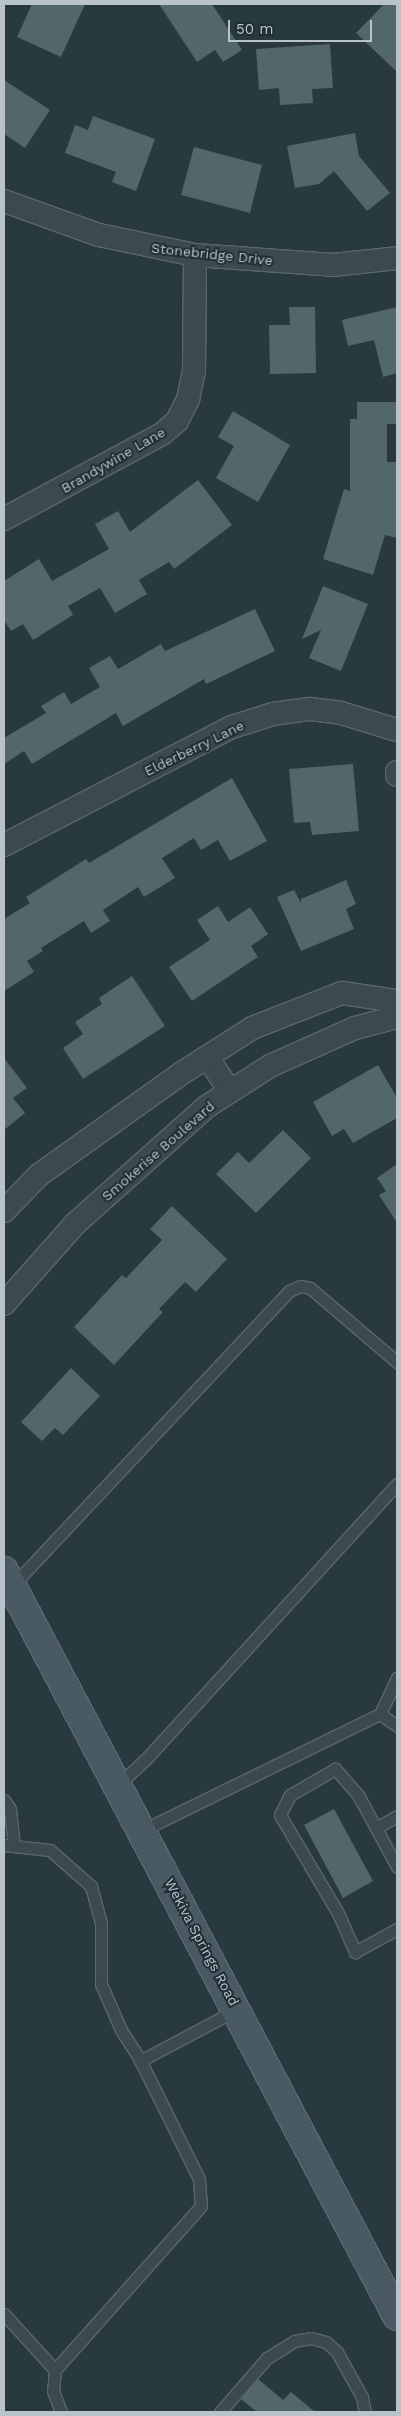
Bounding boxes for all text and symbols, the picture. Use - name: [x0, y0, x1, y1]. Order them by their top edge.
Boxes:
- scale bar: [231, 10, 375, 42]
- text: 50 m: [236, 20, 273, 38]
- street label: Stonebridge Drive: [150, 239, 274, 269]
- street label: Brandywine Lane: [58, 423, 168, 497]
- street label: Elderberry Lane: [141, 717, 247, 779]
- street label: Smokerise Boulevard: [98, 1098, 218, 1204]
- street label: Wekiva Springs Road: [161, 1875, 243, 2009]

